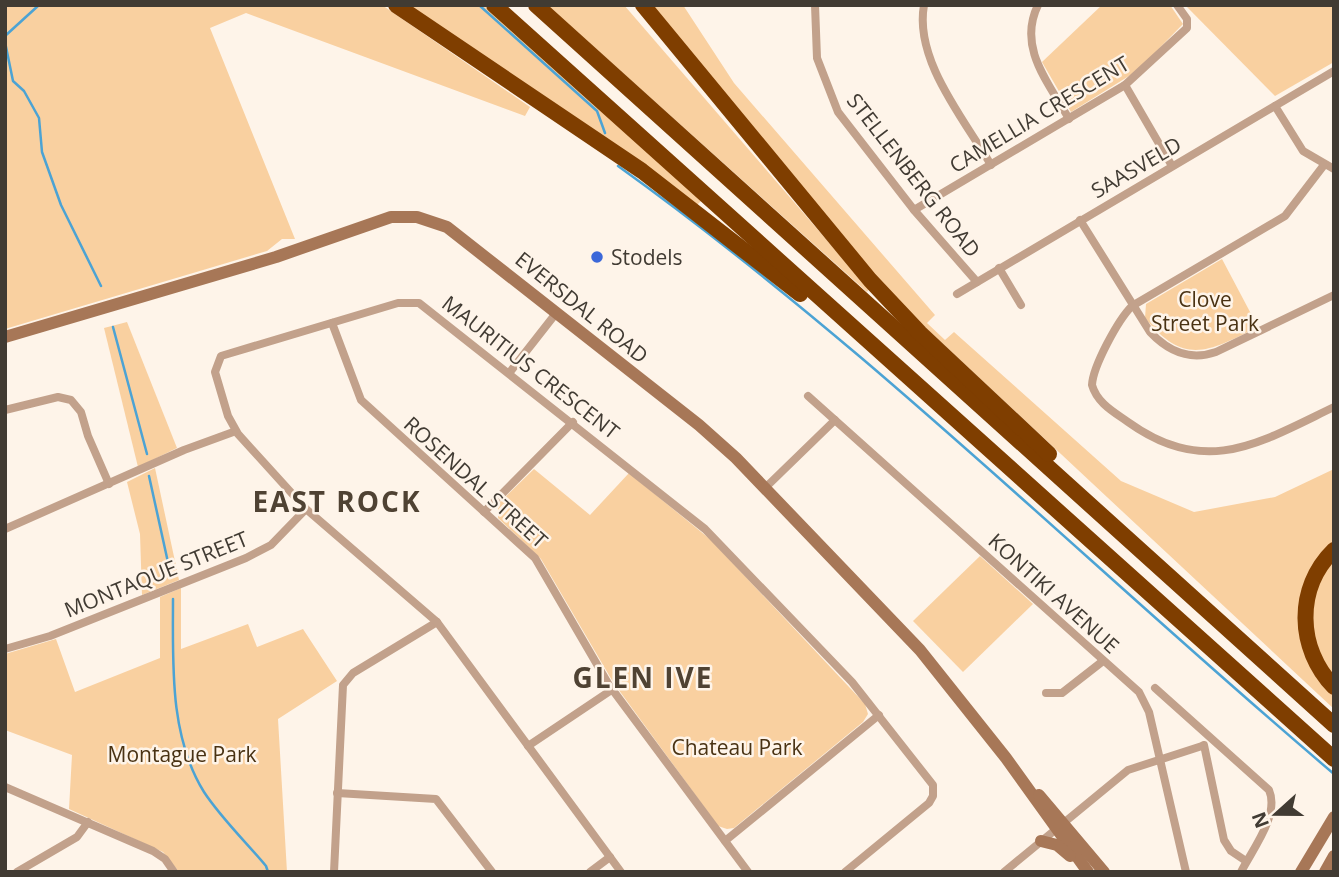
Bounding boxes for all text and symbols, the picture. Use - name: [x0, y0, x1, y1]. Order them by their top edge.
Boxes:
- street label: CAMELLIA CRESCENT: [944, 49, 1135, 179]
- street label: STELLENBERG ROAD: [841, 87, 987, 263]
- street label: SAASVELD: [1086, 130, 1186, 204]
- place label: Stodels: [611, 243, 683, 271]
- street label: EVERSDAL ROAD: [510, 245, 654, 369]
- marker: Stodels: [589, 249, 605, 265]
- park label: Clove Street Park: [1151, 285, 1259, 337]
- street label: MAURITIUS CRESCENT: [437, 289, 626, 445]
- street label: ROSENDAL STREET: [398, 410, 554, 554]
- district label: EAST ROCK: [252, 482, 422, 520]
- street label: MONTAQUE STREET: [60, 524, 252, 624]
- street label: KONTIKI AVENUE: [983, 527, 1125, 659]
- district label: GLEN IVE: [573, 658, 713, 696]
- park label: Chateau Park: [672, 733, 802, 761]
- park label: Montague Park: [108, 740, 257, 768]
- north arrow: [1241, 779, 1311, 849]
- text: N: [1245, 808, 1275, 832]

